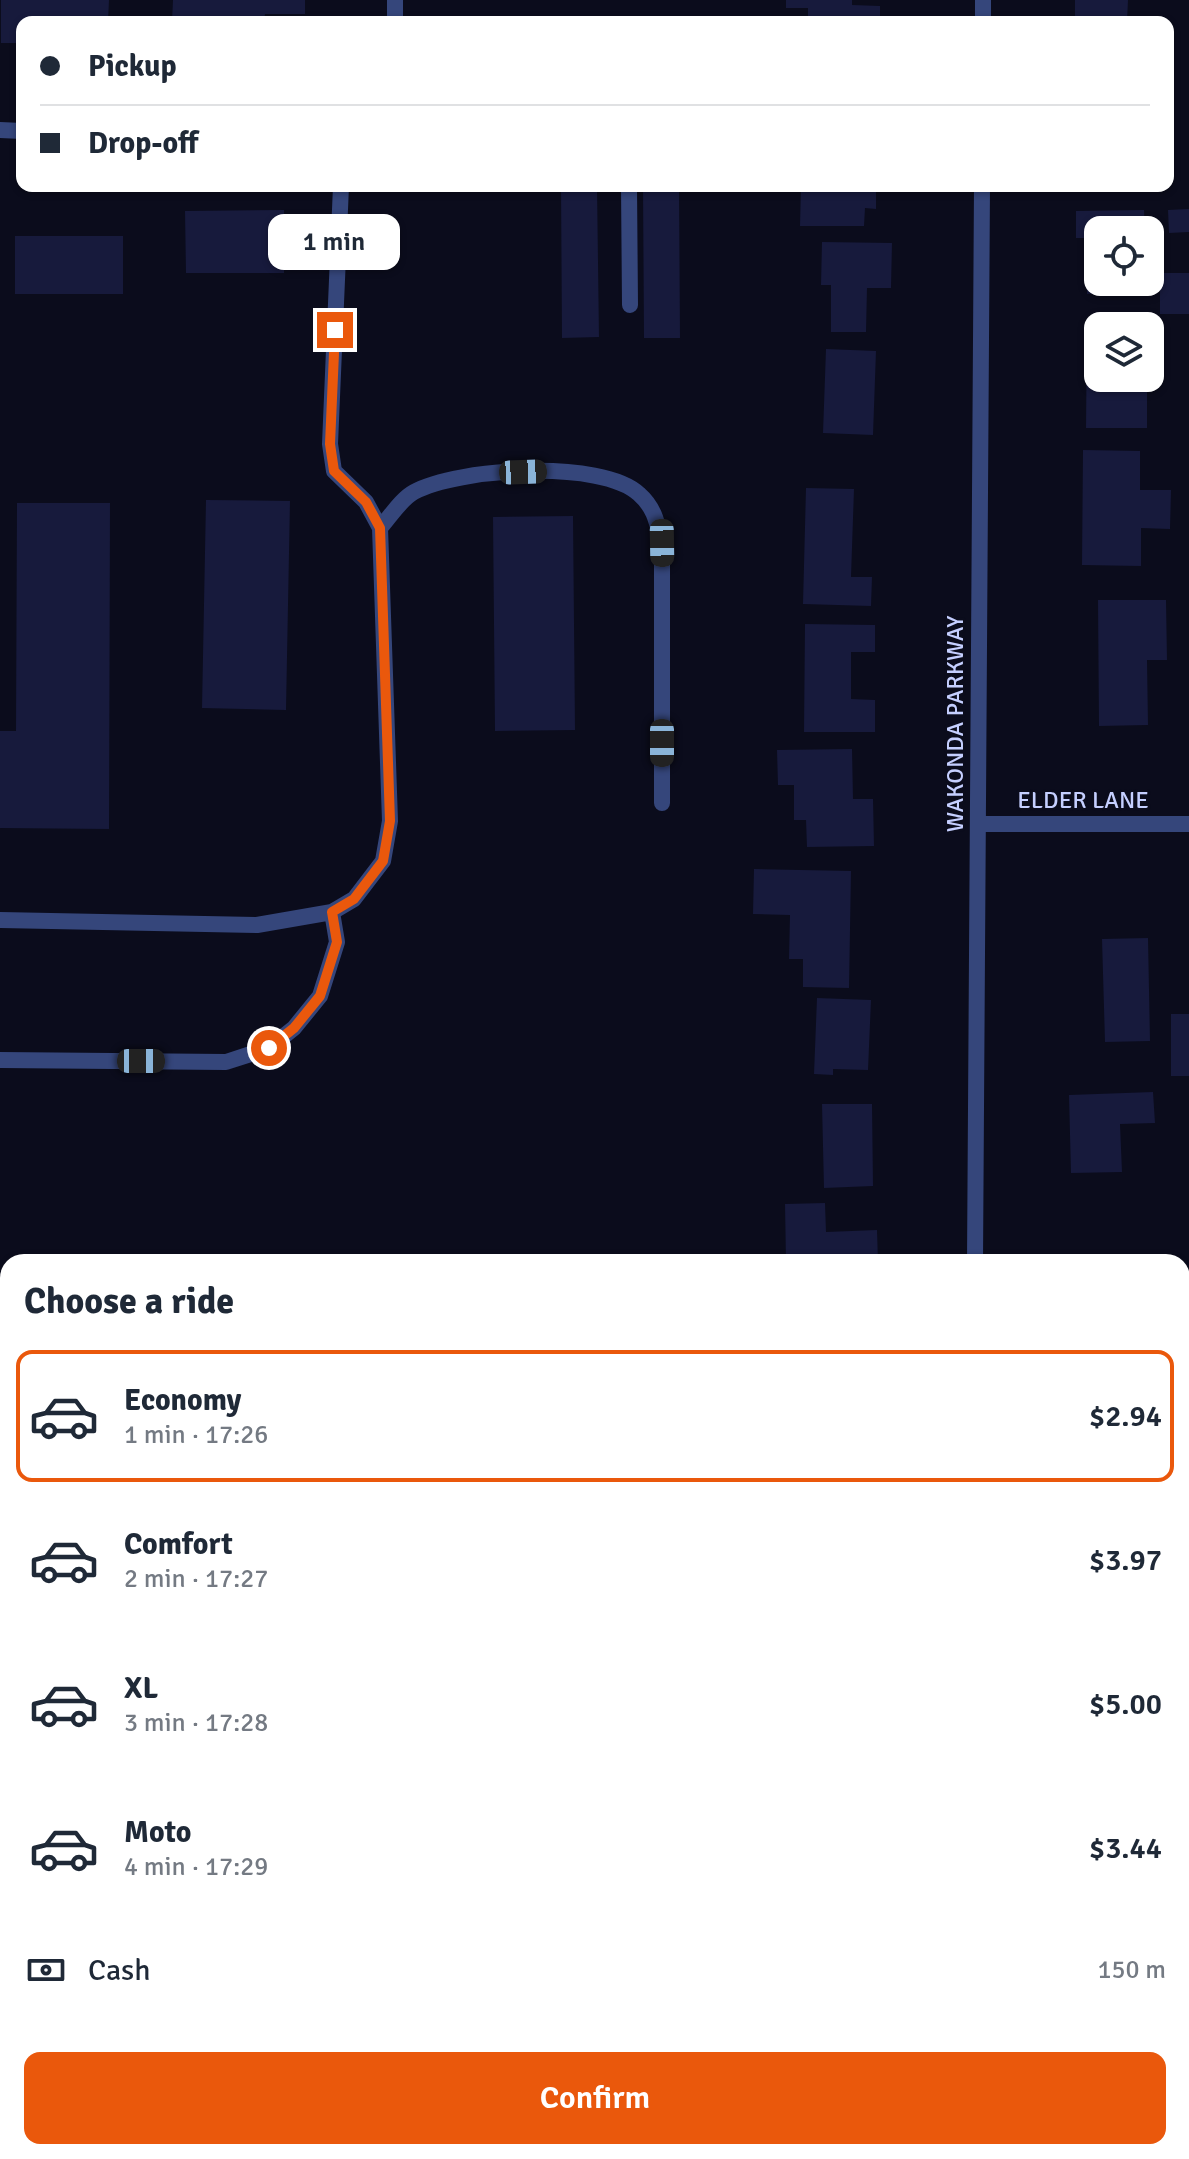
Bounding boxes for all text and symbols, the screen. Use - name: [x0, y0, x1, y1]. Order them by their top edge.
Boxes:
- text: Pickup: [88, 48, 177, 85]
- text: Drop-off: [88, 125, 198, 162]
- callout: 1 min: [269, 214, 401, 270]
- map controls: [1084, 216, 1164, 392]
- button: locate: [1084, 216, 1164, 296]
- text: 1 min: [303, 226, 365, 258]
- route end: [317, 312, 353, 348]
- button: layers: [1084, 312, 1164, 392]
- car: [499, 459, 547, 485]
- car: [650, 519, 674, 567]
- street label: WAKONDA PARKWAY: [940, 616, 970, 832]
- car: [650, 719, 674, 767]
- street label: ELDER LANE: [1017, 785, 1149, 815]
- route start: [251, 1030, 287, 1066]
- car: [117, 1049, 165, 1073]
- text: Choose a ride: [24, 1279, 234, 1324]
- icon: car: [28, 1380, 100, 1452]
- text: Economy: [124, 1382, 241, 1419]
- text: $2.94: [1089, 1398, 1162, 1435]
- text: 1 min · 17:26: [124, 1419, 268, 1451]
- icon: car: [28, 1524, 100, 1596]
- text: Comfort: [124, 1526, 233, 1563]
- text: $3.97: [1089, 1542, 1162, 1579]
- text: 2 min · 17:27: [124, 1563, 268, 1595]
- icon: car: [28, 1668, 100, 1740]
- text: XL: [124, 1670, 158, 1707]
- text: $5.00: [1089, 1686, 1162, 1723]
- text: 3 min · 17:28: [124, 1707, 268, 1739]
- icon: car: [28, 1812, 100, 1884]
- text: Moto: [124, 1814, 191, 1851]
- text: $3.44: [1089, 1830, 1162, 1867]
- text: 4 min · 17:29: [124, 1851, 268, 1883]
- icon: cash: [24, 1948, 68, 1992]
- text: Cash: [88, 1952, 151, 1989]
- text: 150 m: [1097, 1954, 1166, 1986]
- button: Confirm: [24, 2052, 1166, 2144]

